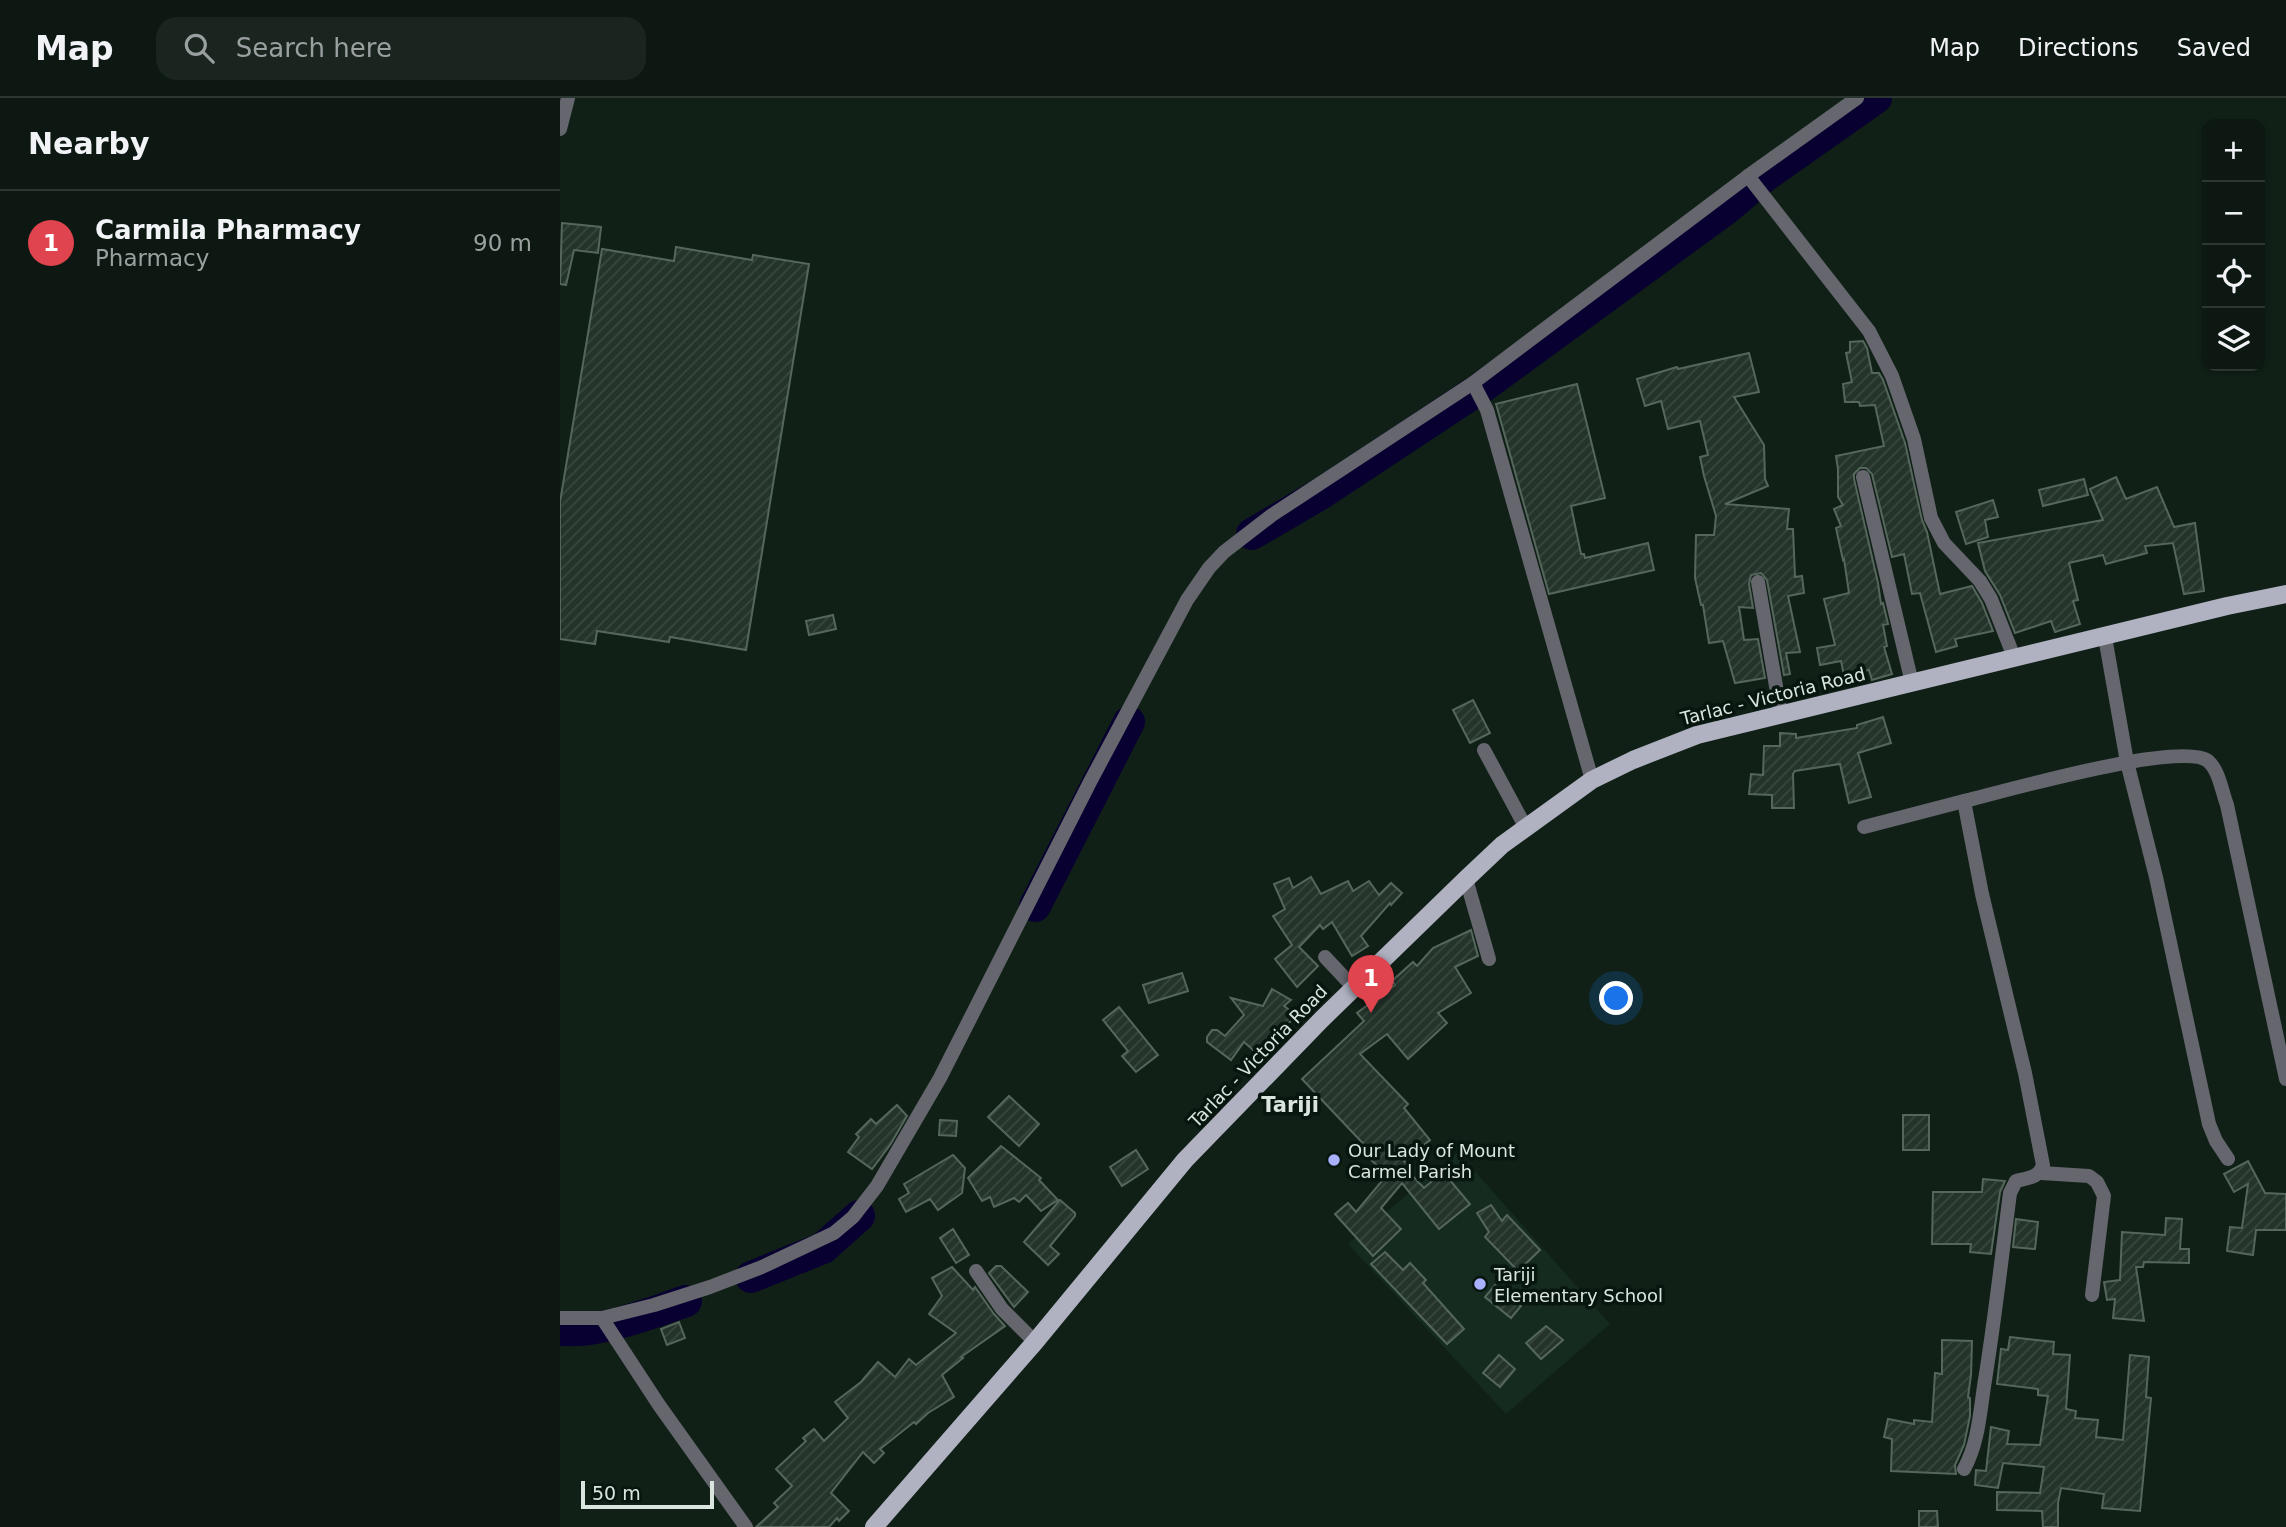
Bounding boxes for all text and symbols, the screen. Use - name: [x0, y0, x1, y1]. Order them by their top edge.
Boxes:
- search box: [156, 17, 646, 80]
- text: Map: [35, 29, 114, 68]
- icon: search: [180, 29, 218, 67]
- text: Search here: [236, 33, 392, 63]
- text: Map: [1929, 34, 1980, 62]
- text: Directions: [2018, 34, 2139, 62]
- text: Saved: [2177, 34, 2251, 62]
- map controls: [2202, 119, 2265, 371]
- button: +: [2202, 119, 2265, 182]
- text: Nearby: [28, 126, 150, 161]
- button: −: [2202, 182, 2265, 245]
- text: Carmila Pharmacy: [95, 215, 361, 245]
- text: 1: [43, 230, 59, 256]
- text: 90 m: [473, 230, 532, 256]
- text: Pharmacy: [95, 245, 209, 271]
- button: locate: [2202, 245, 2265, 308]
- button: layers: [2202, 308, 2265, 371]
- street label: Tarlac - Victoria Road: [1678, 663, 1867, 729]
- pin: 1: [1348, 955, 1394, 1013]
- street label: Tarlac - Victoria Road: [1184, 981, 1331, 1132]
- your location: [1599, 981, 1633, 1015]
- district label: Tariji: [1261, 1093, 1319, 1117]
- place label: Our Lady of Mount Carmel Parish: [1348, 1140, 1515, 1182]
- marker: Our Lady of Mount Carmel Parish: [1326, 1152, 1342, 1168]
- place label: Tariji Elementary School: [1493, 1264, 1663, 1306]
- marker: Tariji Elementary School: [1472, 1276, 1488, 1292]
- scale bar: [581, 1478, 714, 1510]
- text: 50 m: [592, 1482, 641, 1504]

